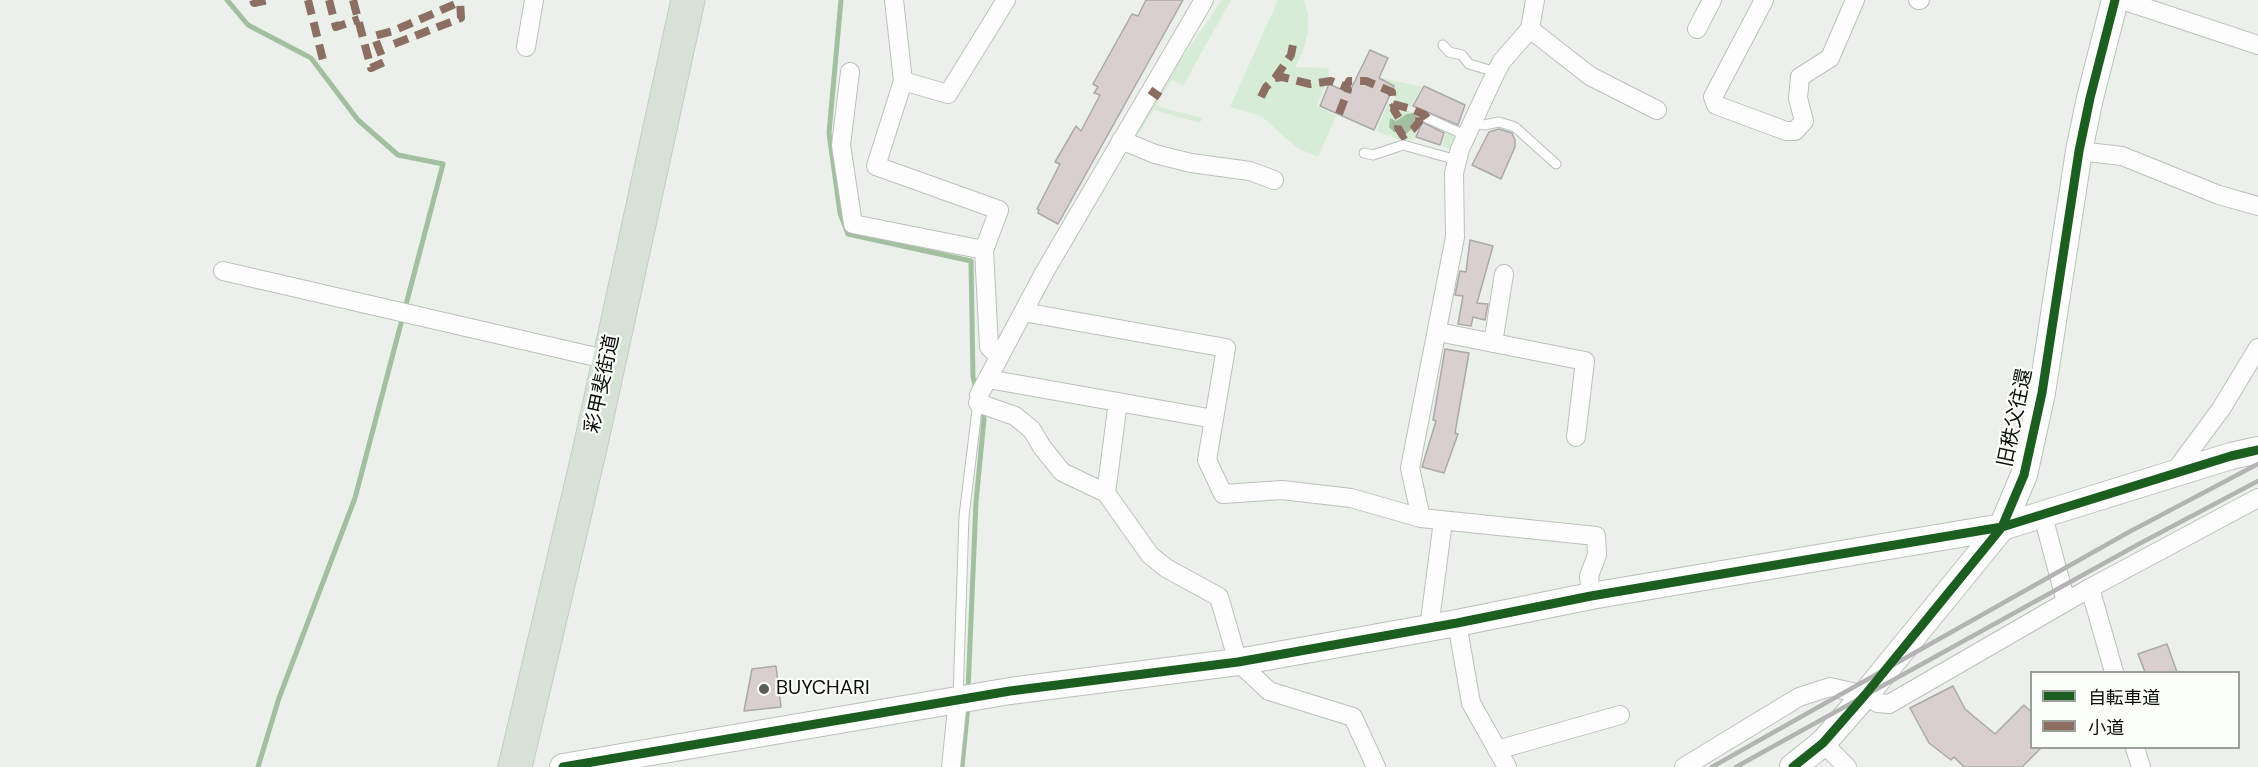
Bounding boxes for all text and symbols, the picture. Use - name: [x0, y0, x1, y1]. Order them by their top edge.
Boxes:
- street label: 彩甲斐街道: [581, 333, 625, 435]
- street label: 旧秩父往還: [1994, 367, 2038, 469]
- legend: [2030, 671, 2240, 749]
- place label: BUYCHARI: [776, 677, 870, 701]
- marker: BUYCHARI: [757, 682, 771, 696]
- text: 自転車道: [2088, 686, 2160, 710]
- text: 小道: [2088, 716, 2124, 740]

